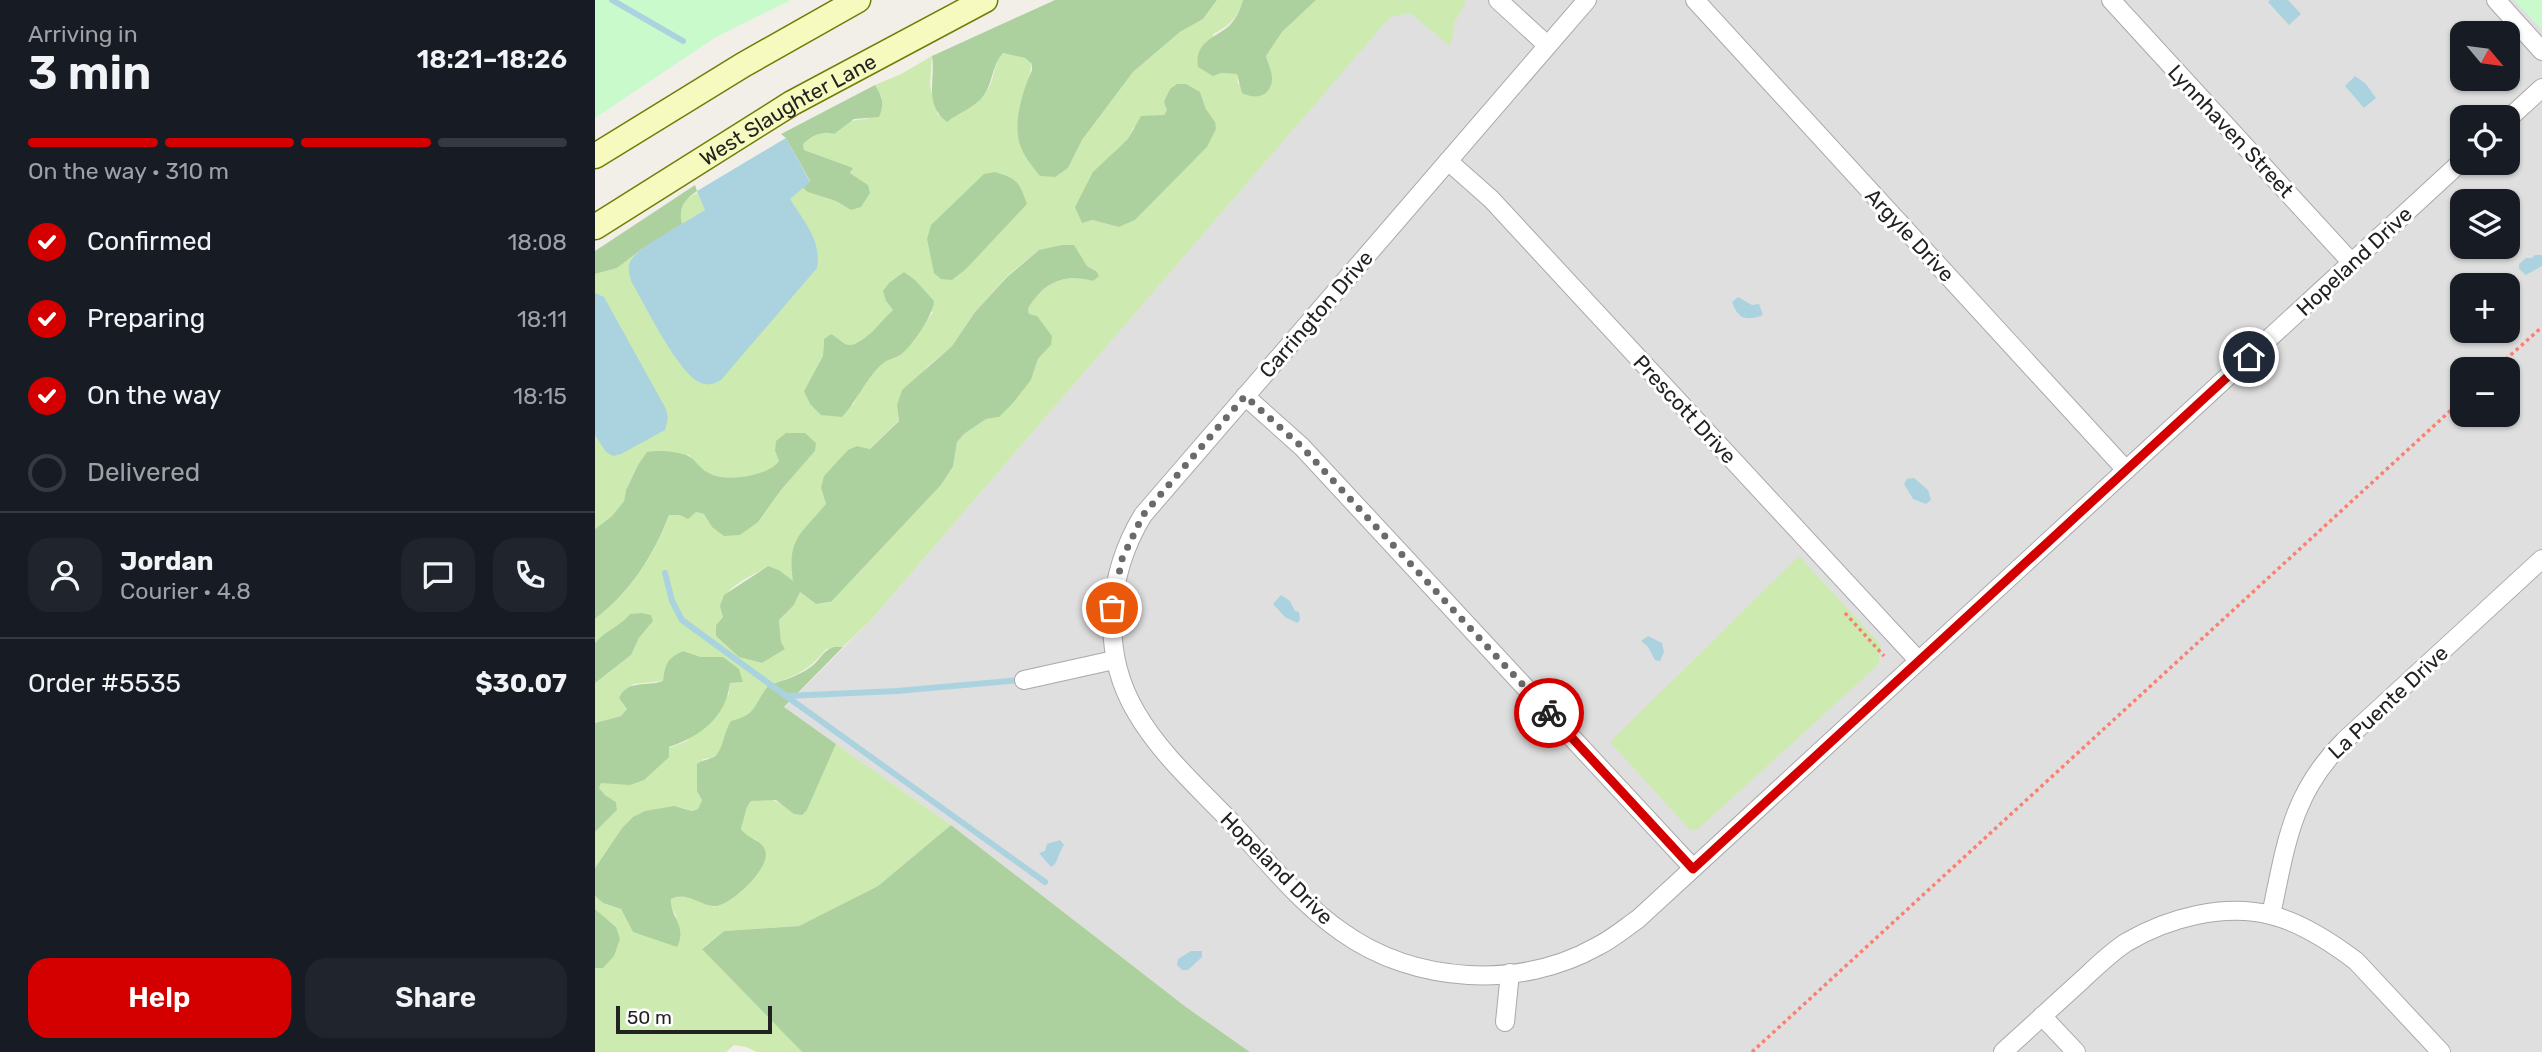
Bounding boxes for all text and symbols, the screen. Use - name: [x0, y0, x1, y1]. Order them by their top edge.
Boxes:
- text: Arriving in: [28, 20, 138, 48]
- north arrow: [2450, 21, 2520, 91]
- map controls: [2450, 21, 2520, 427]
- text: 18:21–18:26: [417, 44, 567, 75]
- text: 3 min: [28, 46, 151, 101]
- street label: West Slaughter Lane: [695, 48, 880, 171]
- street label: Lynnhaven Street: [2163, 59, 2299, 203]
- button: locate: [2450, 105, 2520, 175]
- text: On the way · 310 m: [28, 157, 229, 185]
- street label: Argyle Drive: [1860, 183, 1960, 287]
- button: layers: [2450, 189, 2520, 259]
- street label: Hopeland Drive: [2291, 201, 2417, 321]
- icon: check: [28, 223, 66, 261]
- text: Confirmed: [87, 226, 212, 257]
- text: 18:08: [507, 228, 567, 256]
- street label: Carrington Drive: [1254, 245, 1378, 383]
- button: +: [2450, 273, 2520, 343]
- icon: check: [28, 300, 66, 338]
- text: Preparing: [87, 303, 205, 334]
- text: 18:11: [517, 305, 567, 333]
- pin: [2219, 327, 2279, 387]
- icon: home: [2230, 338, 2268, 376]
- street label: Prescott Drive: [1628, 350, 1742, 468]
- button: −: [2450, 357, 2520, 427]
- icon: check: [28, 377, 66, 415]
- text: On the way: [87, 380, 221, 411]
- text: 18:15: [513, 382, 567, 410]
- text: Delivered: [87, 457, 200, 488]
- button: person: [28, 538, 102, 612]
- button: chat: [401, 538, 475, 612]
- button: phone: [493, 538, 567, 612]
- text: Jordan: [120, 546, 213, 577]
- text: Courier · 4.8: [120, 577, 251, 605]
- pin: [1082, 578, 1142, 638]
- icon: bag: [1093, 589, 1131, 627]
- street label: La Puente Drive: [2323, 640, 2453, 764]
- text: Order #5535: [28, 668, 181, 699]
- text: $30.07: [475, 668, 567, 699]
- courier: [1514, 678, 1584, 748]
- icon: bike: [1530, 694, 1568, 732]
- street label: Hopeland Drive: [1216, 807, 1338, 929]
- button: Help: [28, 958, 291, 1038]
- button: Share: [305, 958, 567, 1038]
- scale bar: [616, 1003, 772, 1035]
- text: 50 m: [627, 1006, 672, 1029]

